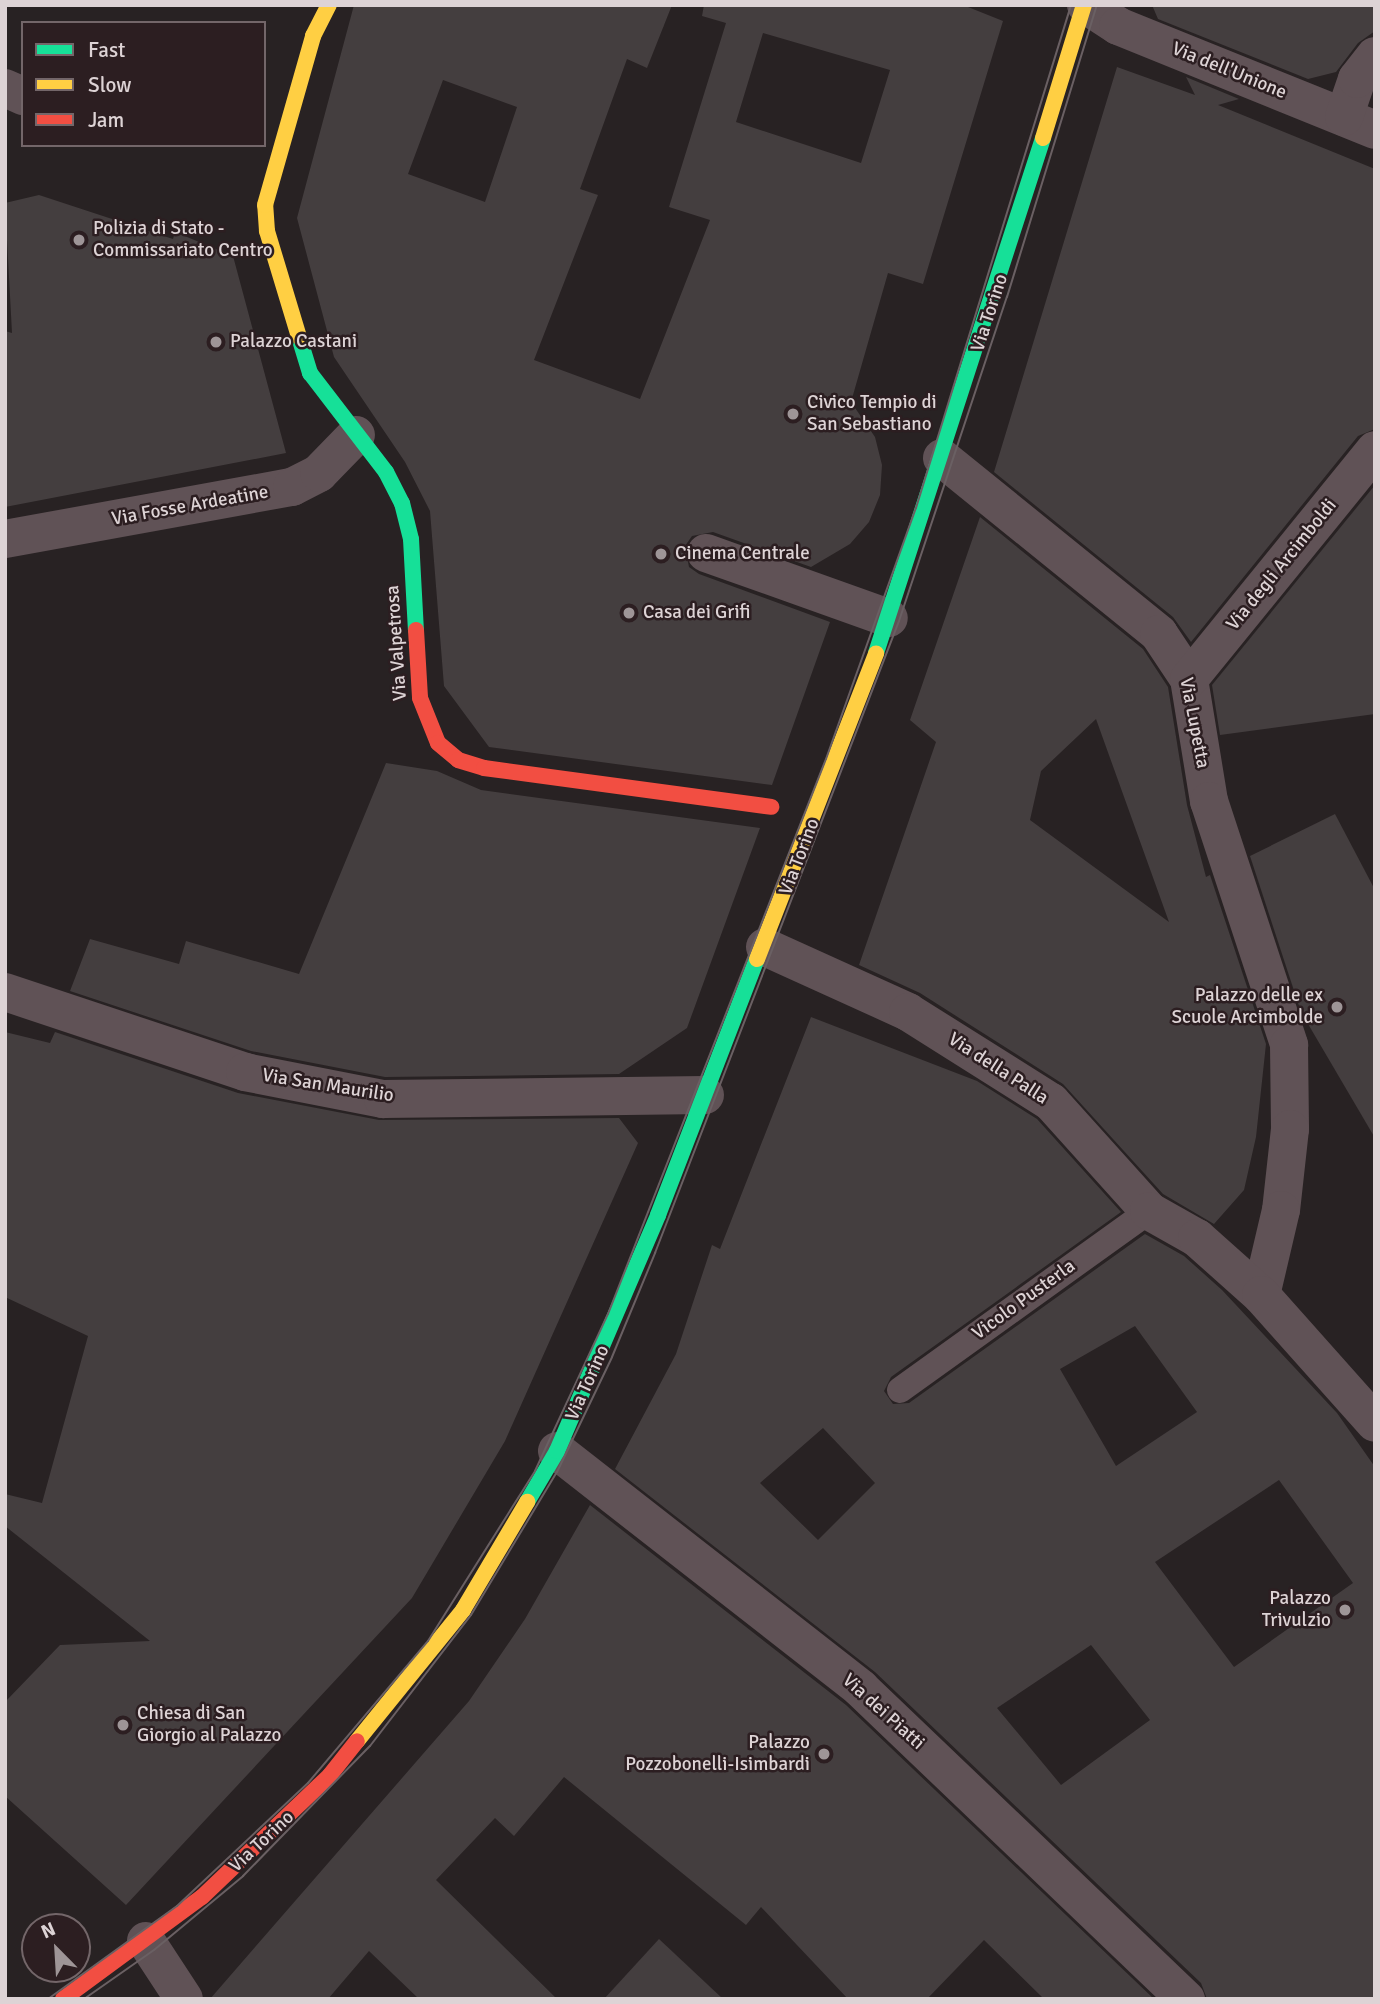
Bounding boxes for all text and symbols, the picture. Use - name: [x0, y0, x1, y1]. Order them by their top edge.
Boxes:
- legend: [21, 21, 266, 147]
- text: Fast: [88, 37, 125, 63]
- street label: Via dell'Unione: [1168, 38, 1290, 104]
- text: Slow: [88, 72, 132, 98]
- text: Jam: [88, 107, 124, 133]
- place label: Polizia di Stato - Commissariato Centro: [93, 218, 273, 262]
- marker: Polizia di Stato - Commissariato Centro: [71, 232, 87, 248]
- street label: Via Torino: [967, 271, 1013, 355]
- place label: Palazzo Castani: [230, 331, 357, 353]
- marker: Palazzo Castani: [208, 334, 224, 350]
- place label: Civico Tempio di San Sebastiano: [807, 392, 937, 436]
- marker: Civico Tempio di San Sebastiano: [785, 406, 801, 422]
- street label: Via Fosse Ardeatine: [110, 481, 270, 531]
- street label: Via degli Arcimboldi: [1222, 495, 1342, 635]
- place label: Cinema Centrale: [675, 543, 810, 565]
- marker: Cinema Centrale: [653, 546, 669, 562]
- street label: Via Valpetrosa: [382, 584, 412, 702]
- place label: Casa dei Grifi: [643, 602, 751, 624]
- marker: Casa dei Grifi: [621, 605, 637, 621]
- street label: Via Lupetta: [1174, 676, 1214, 770]
- street label: Via Torino: [775, 815, 825, 899]
- place label: Palazzo delle ex Scuole Arcimbolde: [1172, 985, 1323, 1029]
- marker: Palazzo delle ex Scuole Arcimbolde: [1329, 999, 1345, 1015]
- street label: Via della Palla: [944, 1028, 1052, 1110]
- street label: Via San Maurilio: [261, 1064, 395, 1108]
- street label: Vicolo Pusterla: [968, 1255, 1080, 1345]
- street label: Via Torino: [561, 1342, 615, 1424]
- place label: Palazzo Trivulzio: [1262, 1588, 1331, 1632]
- marker: Palazzo Trivulzio: [1337, 1602, 1353, 1618]
- street label: Via dei Piatti: [837, 1669, 929, 1755]
- place label: Chiesa di San Giorgio al Palazzo: [137, 1703, 281, 1747]
- marker: Chiesa di San Giorgio al Palazzo: [115, 1717, 131, 1733]
- place label: Palazzo Pozzobonelli-Isimbardi: [625, 1732, 810, 1776]
- marker: Palazzo Pozzobonelli-Isimbardi: [816, 1746, 832, 1762]
- street label: Via Torino: [225, 1806, 299, 1878]
- north arrow: [21, 1913, 91, 1983]
- text: N: [37, 1917, 59, 1944]

